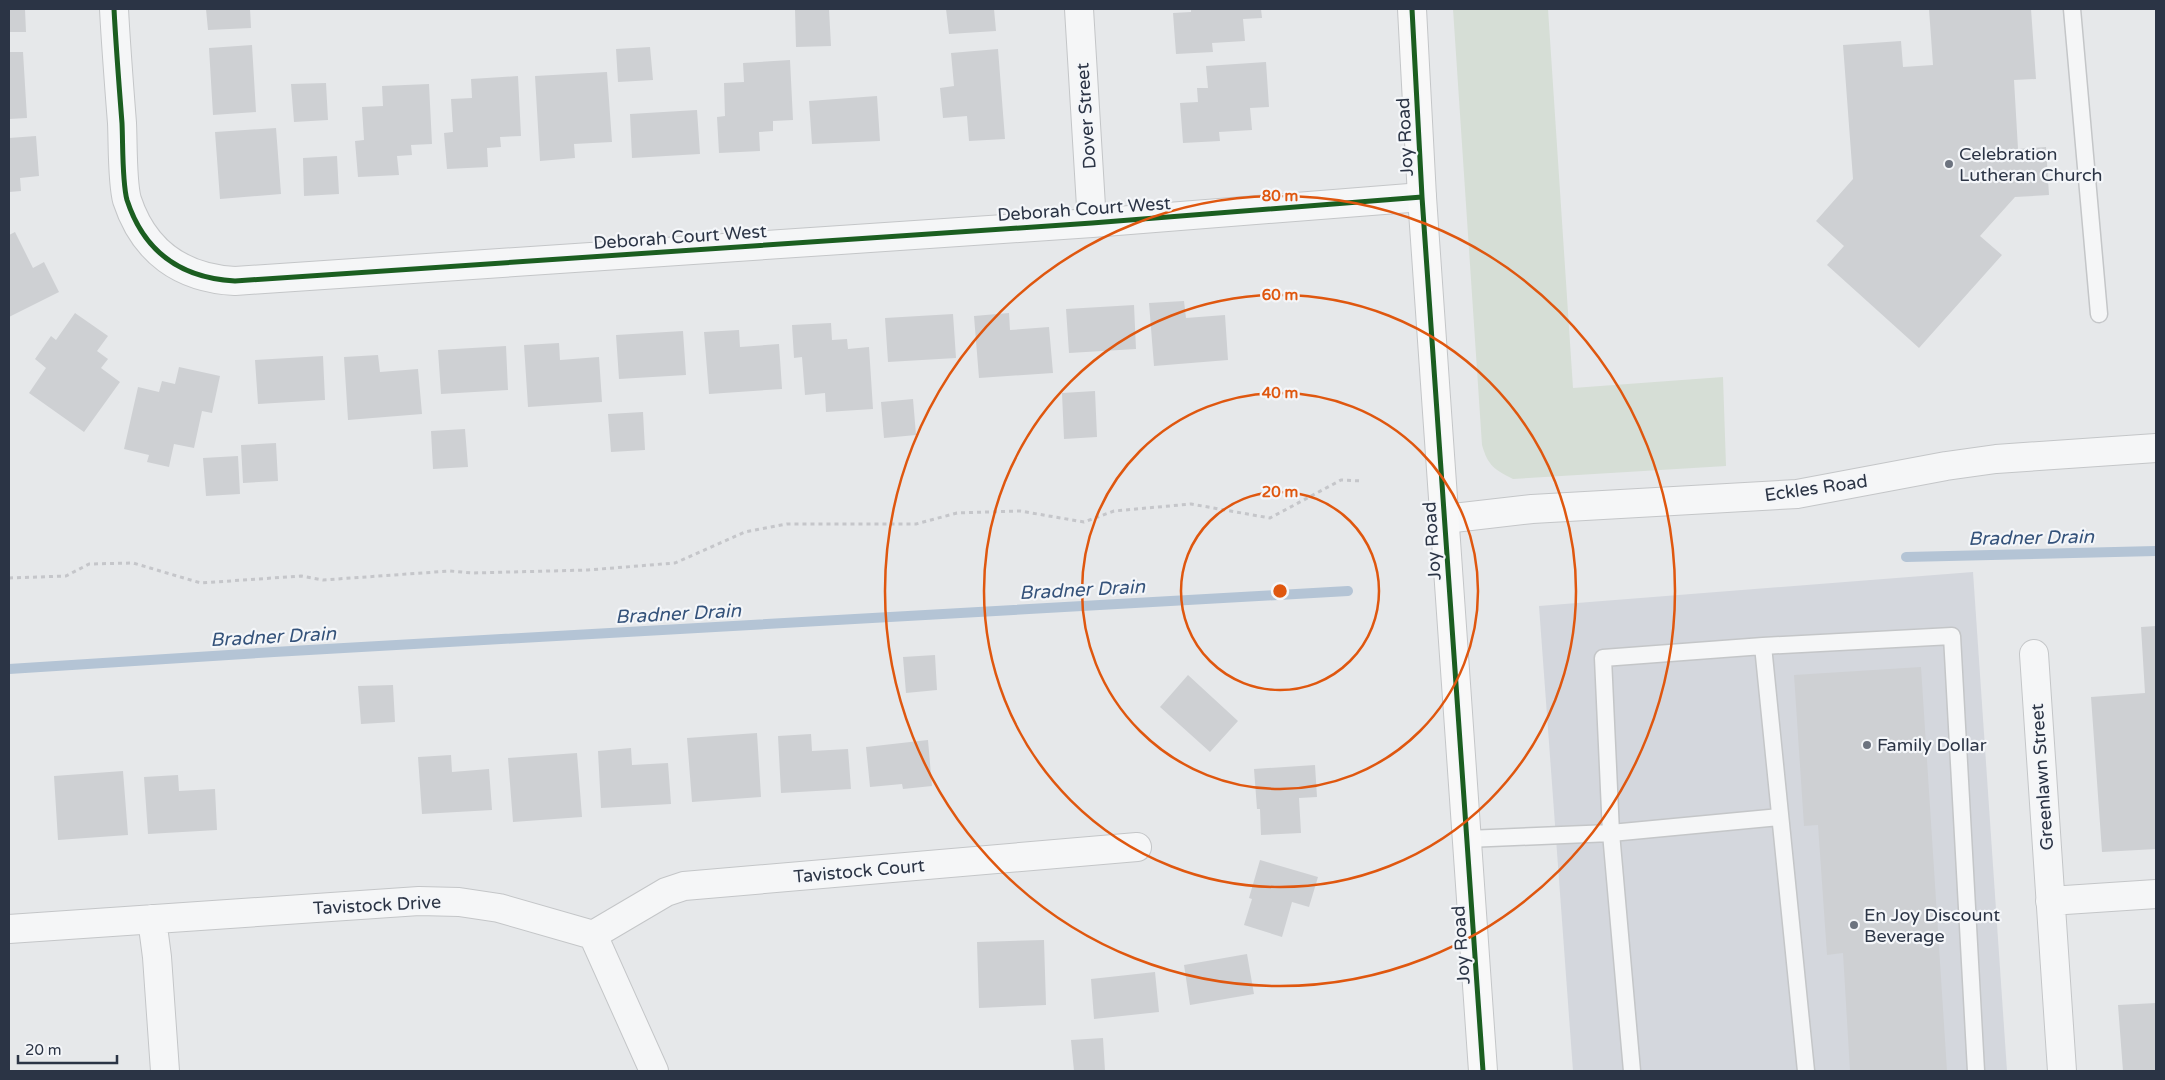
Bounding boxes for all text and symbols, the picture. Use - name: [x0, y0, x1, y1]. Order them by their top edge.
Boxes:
- street label: Dover Street: [1071, 62, 1101, 170]
- street label: Joy Road: [1392, 97, 1418, 177]
- place label: Celebration Lutheran Church: [1959, 143, 2103, 186]
- marker: Celebration Lutheran Church: [1943, 158, 1955, 170]
- text: 80 m: [1262, 187, 1298, 205]
- street label: Deborah Court West: [996, 192, 1172, 226]
- street label: Deborah Court West: [592, 220, 768, 254]
- text: 60 m: [1262, 286, 1298, 304]
- text: 40 m: [1262, 384, 1298, 402]
- street label: Eckles Road: [1763, 470, 1869, 506]
- text: 20 m: [1262, 483, 1298, 501]
- street label: Joy Road: [1418, 501, 1446, 581]
- water label: Bradner Drain: [1968, 526, 2095, 550]
- water label: Bradner Drain: [1019, 576, 1146, 604]
- centre of rings: [1271, 582, 1289, 600]
- water label: Bradner Drain: [615, 600, 742, 628]
- water label: Bradner Drain: [210, 623, 337, 651]
- street label: Greenlawn Street: [2026, 703, 2058, 851]
- place label: Family Dollar: [1877, 734, 1987, 756]
- marker: Family Dollar: [1861, 739, 1873, 751]
- street label: Tavistock Court: [792, 854, 926, 888]
- street label: Tavistock Drive: [312, 891, 442, 919]
- place label: En Joy Discount Beverage: [1864, 904, 2000, 947]
- street label: Joy Road: [1447, 905, 1475, 985]
- marker: En Joy Discount Beverage: [1848, 919, 1860, 931]
- scale bar: [18, 1032, 116, 1064]
- text: 20 m: [25, 1041, 62, 1059]

